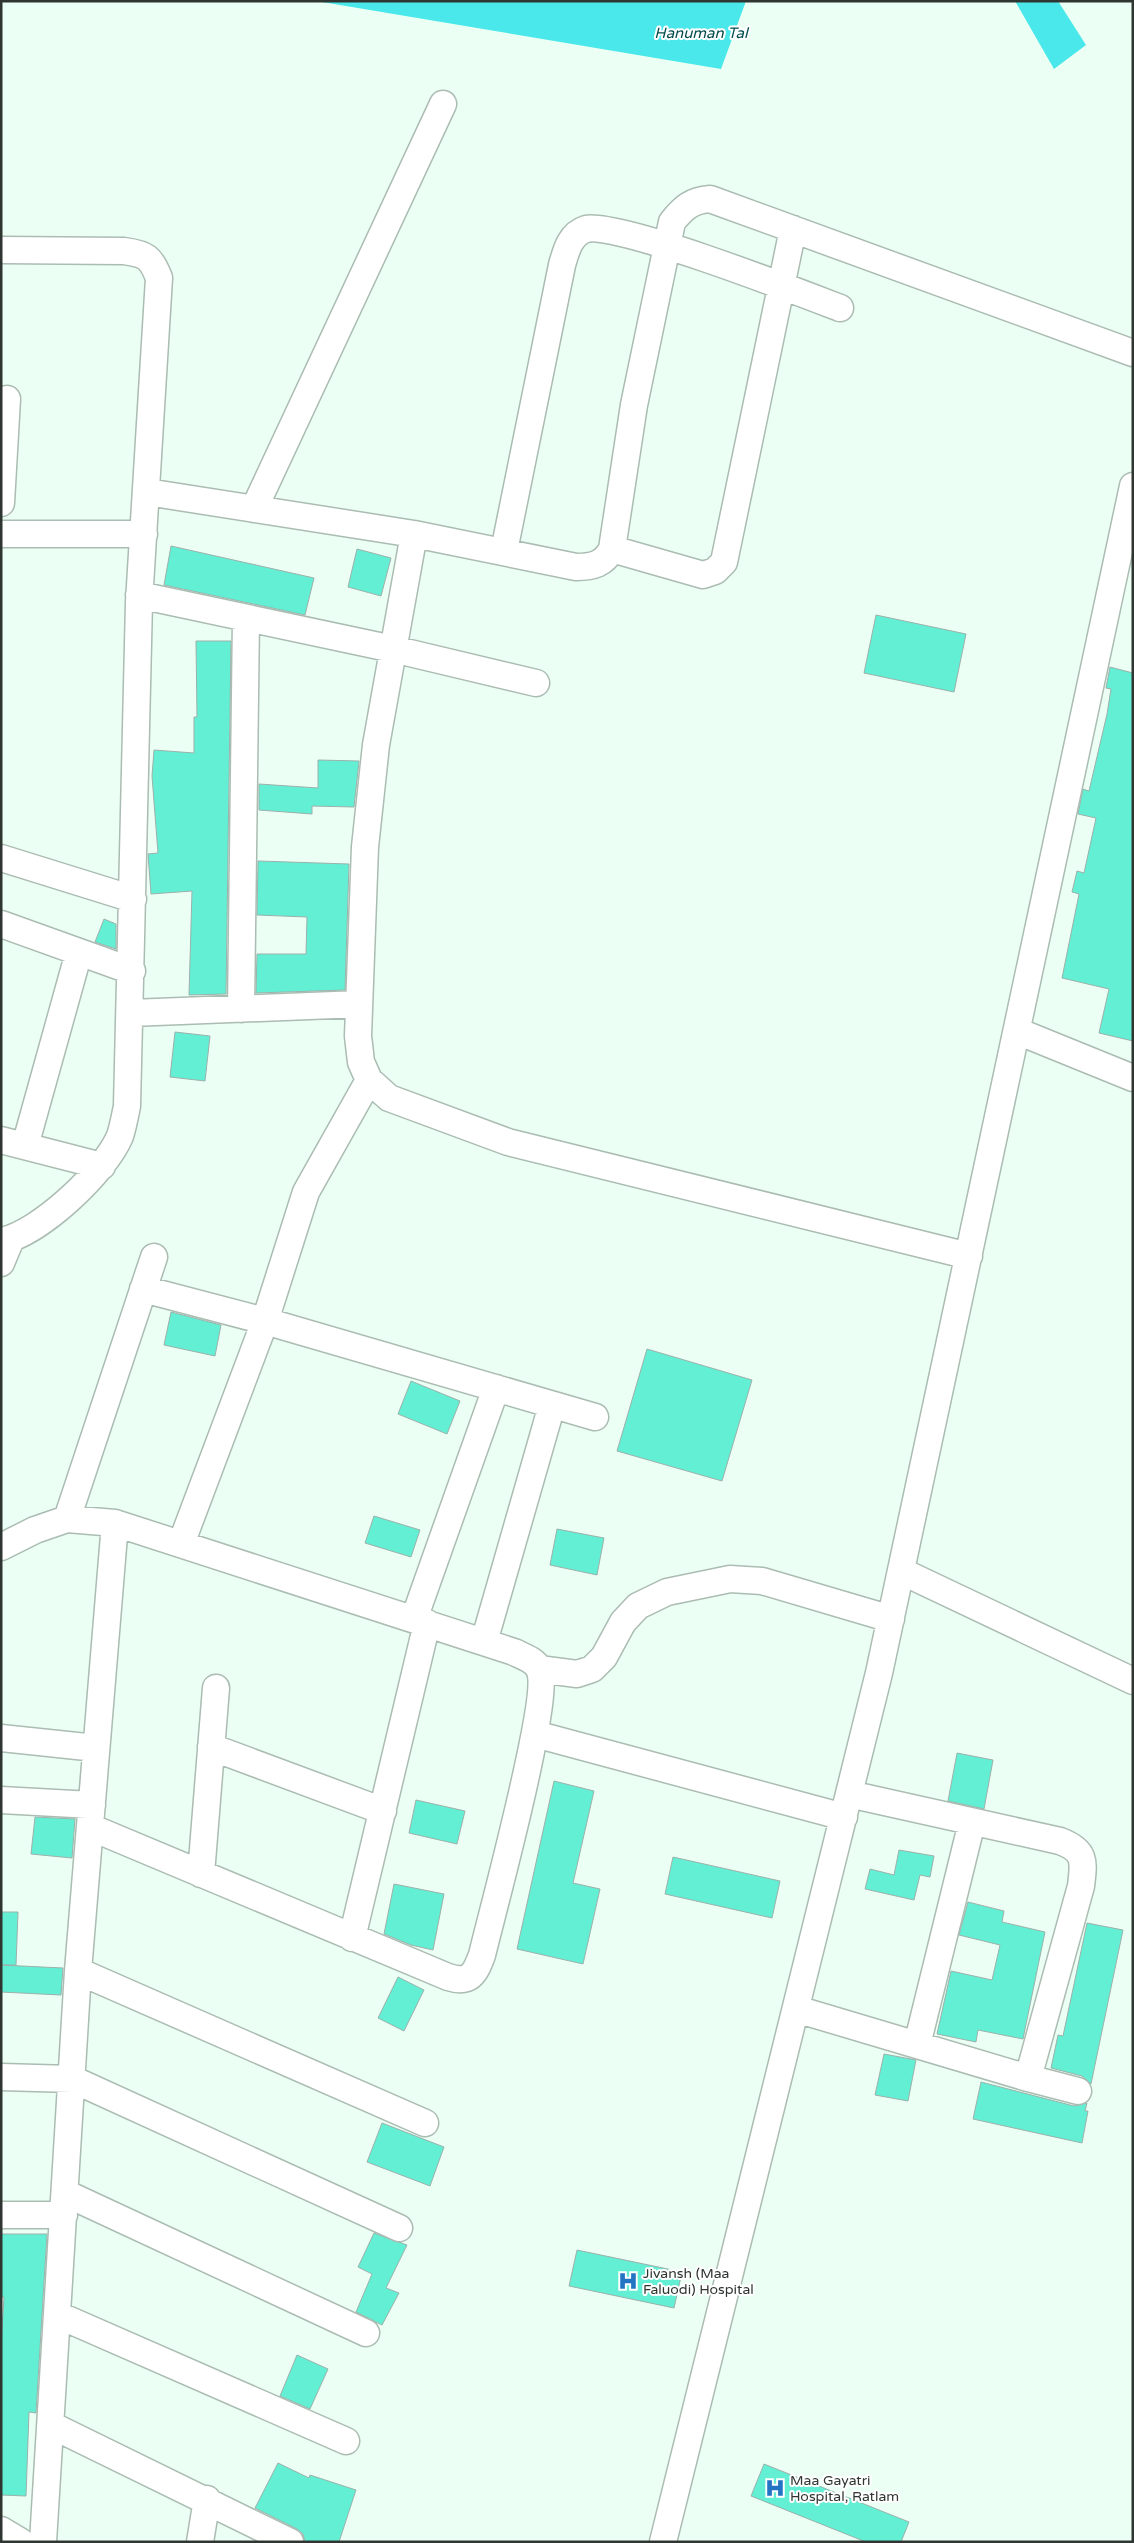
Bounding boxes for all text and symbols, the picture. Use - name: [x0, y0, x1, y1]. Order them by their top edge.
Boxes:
- water label: Hanuman Tal: [654, 24, 750, 42]
- place label: Jivansh (Maa Faluodi) Hospital: [643, 2265, 754, 2298]
- hospital icon: Jivansh (Maa Faluodi) Hospital: [617, 2270, 639, 2292]
- place label: Maa Gayatri Hospital, Ratlam: [790, 2472, 899, 2505]
- hospital icon: Maa Gayatri Hospital, Ratlam: [764, 2477, 786, 2499]

